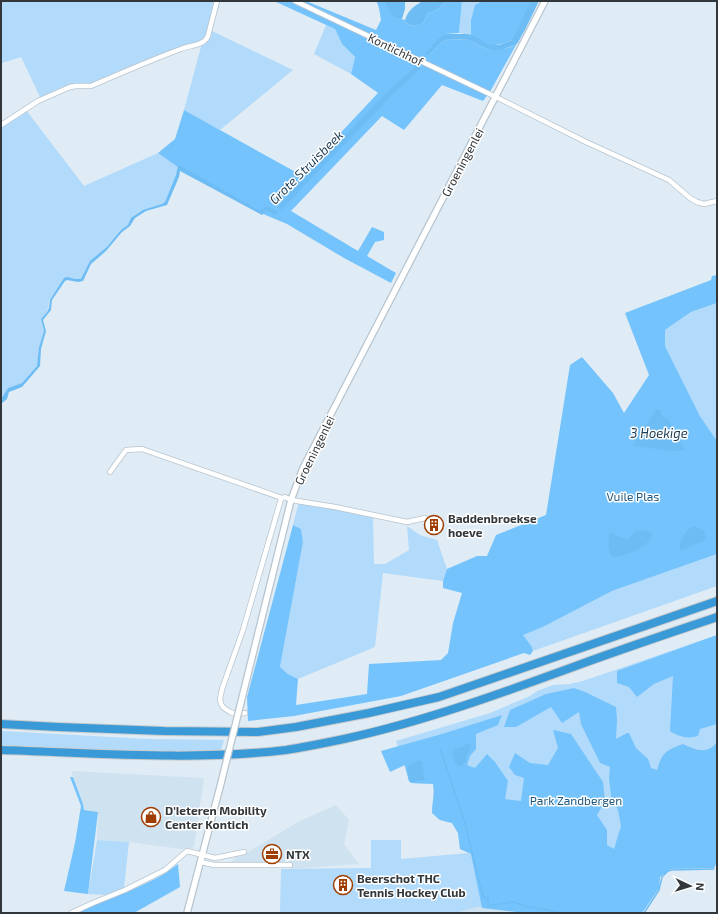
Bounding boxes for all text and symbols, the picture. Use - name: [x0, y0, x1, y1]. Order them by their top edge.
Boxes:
- street label: Kontichhof: [366, 30, 426, 69]
- street label: Groeningenlei: [438, 125, 486, 199]
- water label: Grote Struisbeek: [266, 127, 346, 207]
- street label: Groeningenlei: [291, 413, 337, 487]
- water label: 3 Hoekige: [630, 425, 688, 441]
- park label: Vuile Plas: [607, 489, 659, 503]
- place label: Baddenbroekse hoeve: [448, 511, 537, 539]
- building icon: Baddenbroekse hoeve: [423, 514, 445, 536]
- park label: Park Zandbergen: [530, 793, 622, 807]
- place label: D’Ieteren Mobility Center Kontich: [165, 803, 267, 831]
- shop icon: D’Ieteren Mobility Center Kontich: [140, 806, 162, 828]
- office icon: NTX: [261, 843, 283, 865]
- place label: NTX: [286, 847, 310, 861]
- north arrow: [670, 866, 710, 906]
- place label: Beerschot THC Tennis Hockey Club: [357, 871, 466, 900]
- building icon: Beerschot THC Tennis Hockey Club: [332, 874, 354, 896]
- text: N: [694, 882, 707, 891]

